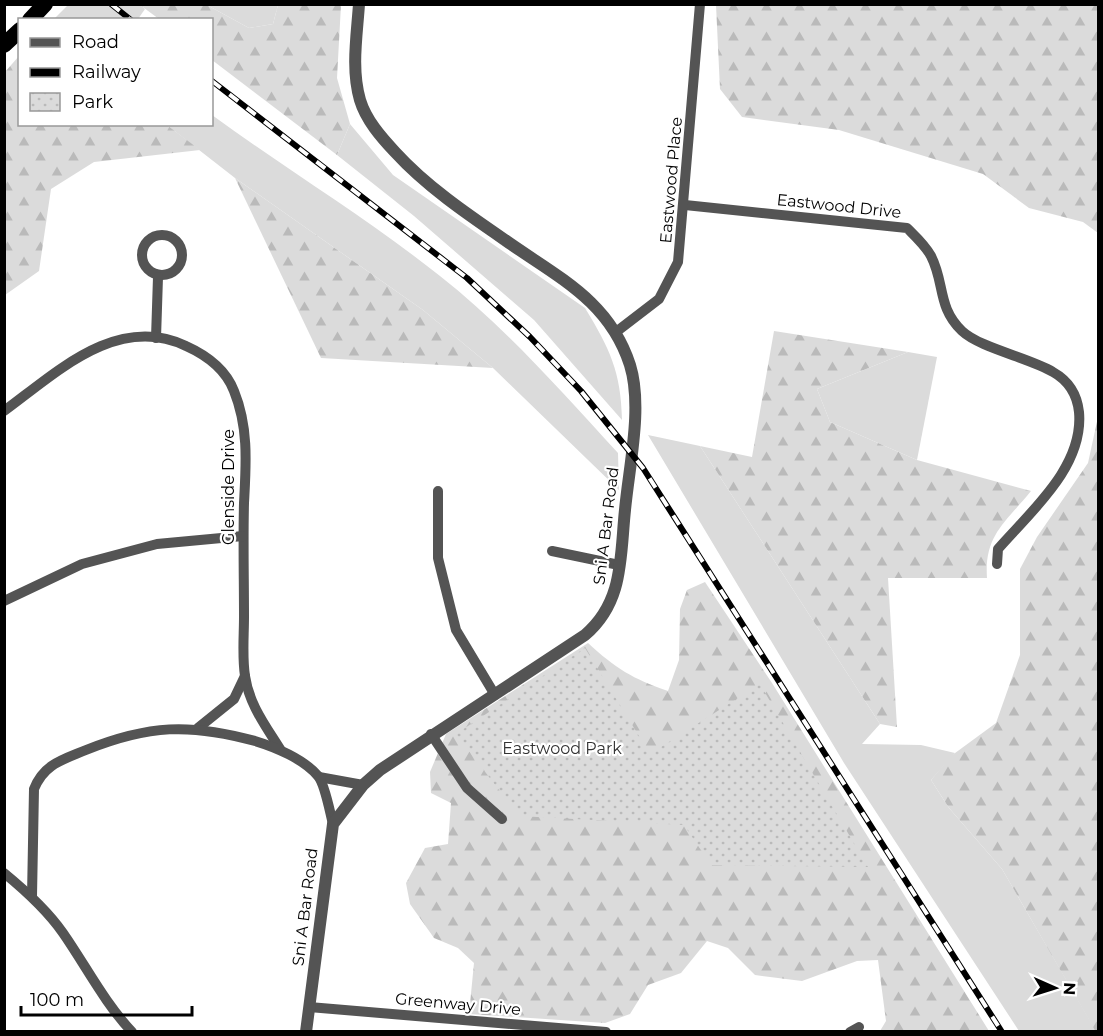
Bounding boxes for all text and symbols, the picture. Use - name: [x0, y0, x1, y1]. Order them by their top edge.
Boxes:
- legend: [18, 18, 213, 126]
- text: Road: [72, 31, 119, 53]
- text: Railway: [72, 61, 141, 83]
- text: Park: [72, 91, 113, 113]
- street label: Eastwood Place: [656, 116, 686, 244]
- street label: Eastwood Drive: [776, 190, 902, 222]
- street label: Glenside Drive: [219, 429, 238, 545]
- street label: Sni A Bar Road: [589, 466, 623, 586]
- park label: Eastwood Park: [502, 739, 622, 758]
- street label: Sni A Bar Road: [288, 847, 322, 967]
- north arrow: [1025, 958, 1085, 1018]
- scale bar: [21, 979, 192, 1017]
- text: N: [1060, 982, 1079, 996]
- text: 100 m: [30, 989, 84, 1011]
- street label: Greenway Drive: [394, 989, 522, 1019]

